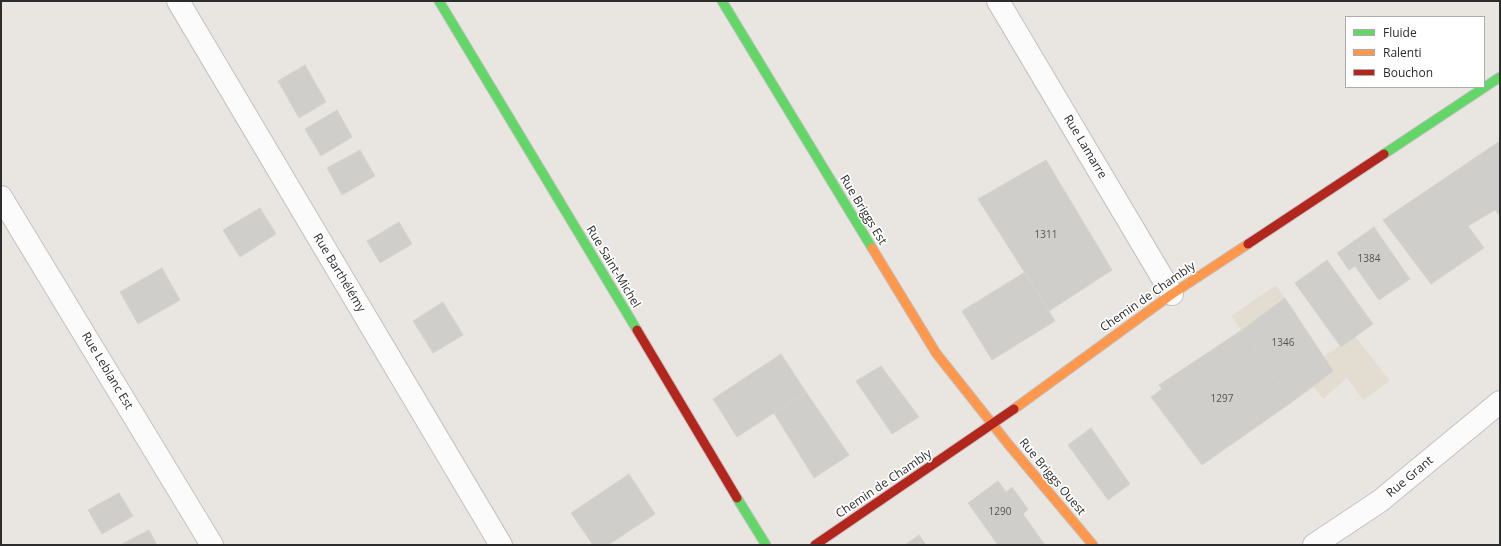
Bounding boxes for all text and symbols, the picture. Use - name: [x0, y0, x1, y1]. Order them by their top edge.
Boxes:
- legend: [1345, 16, 1485, 88]
- text: Fluide: [1383, 24, 1417, 41]
- text: Ralenti: [1383, 44, 1422, 61]
- text: Bouchon: [1383, 64, 1433, 81]
- street label: Rue Lamarre: [1060, 112, 1110, 182]
- street label: Rue Briggs Est: [837, 173, 889, 247]
- street label: Rue Saint-Michel: [583, 223, 643, 311]
- house number: 1311: [1035, 229, 1057, 241]
- street label: Rue Barthélémy: [310, 231, 368, 315]
- house number: 1384: [1358, 253, 1380, 265]
- street label: Chemin de Chambly: [1098, 259, 1198, 335]
- street label: Rue Leblanc Est: [78, 330, 136, 412]
- house number: 1346: [1272, 337, 1294, 349]
- house number: 1297: [1211, 393, 1233, 405]
- street label: Rue Briggs Ouest: [1016, 436, 1088, 518]
- street label: Chemin de Chambly: [833, 447, 935, 521]
- street label: Rue Grant: [1384, 453, 1436, 501]
- house number: 1290: [989, 506, 1011, 518]

